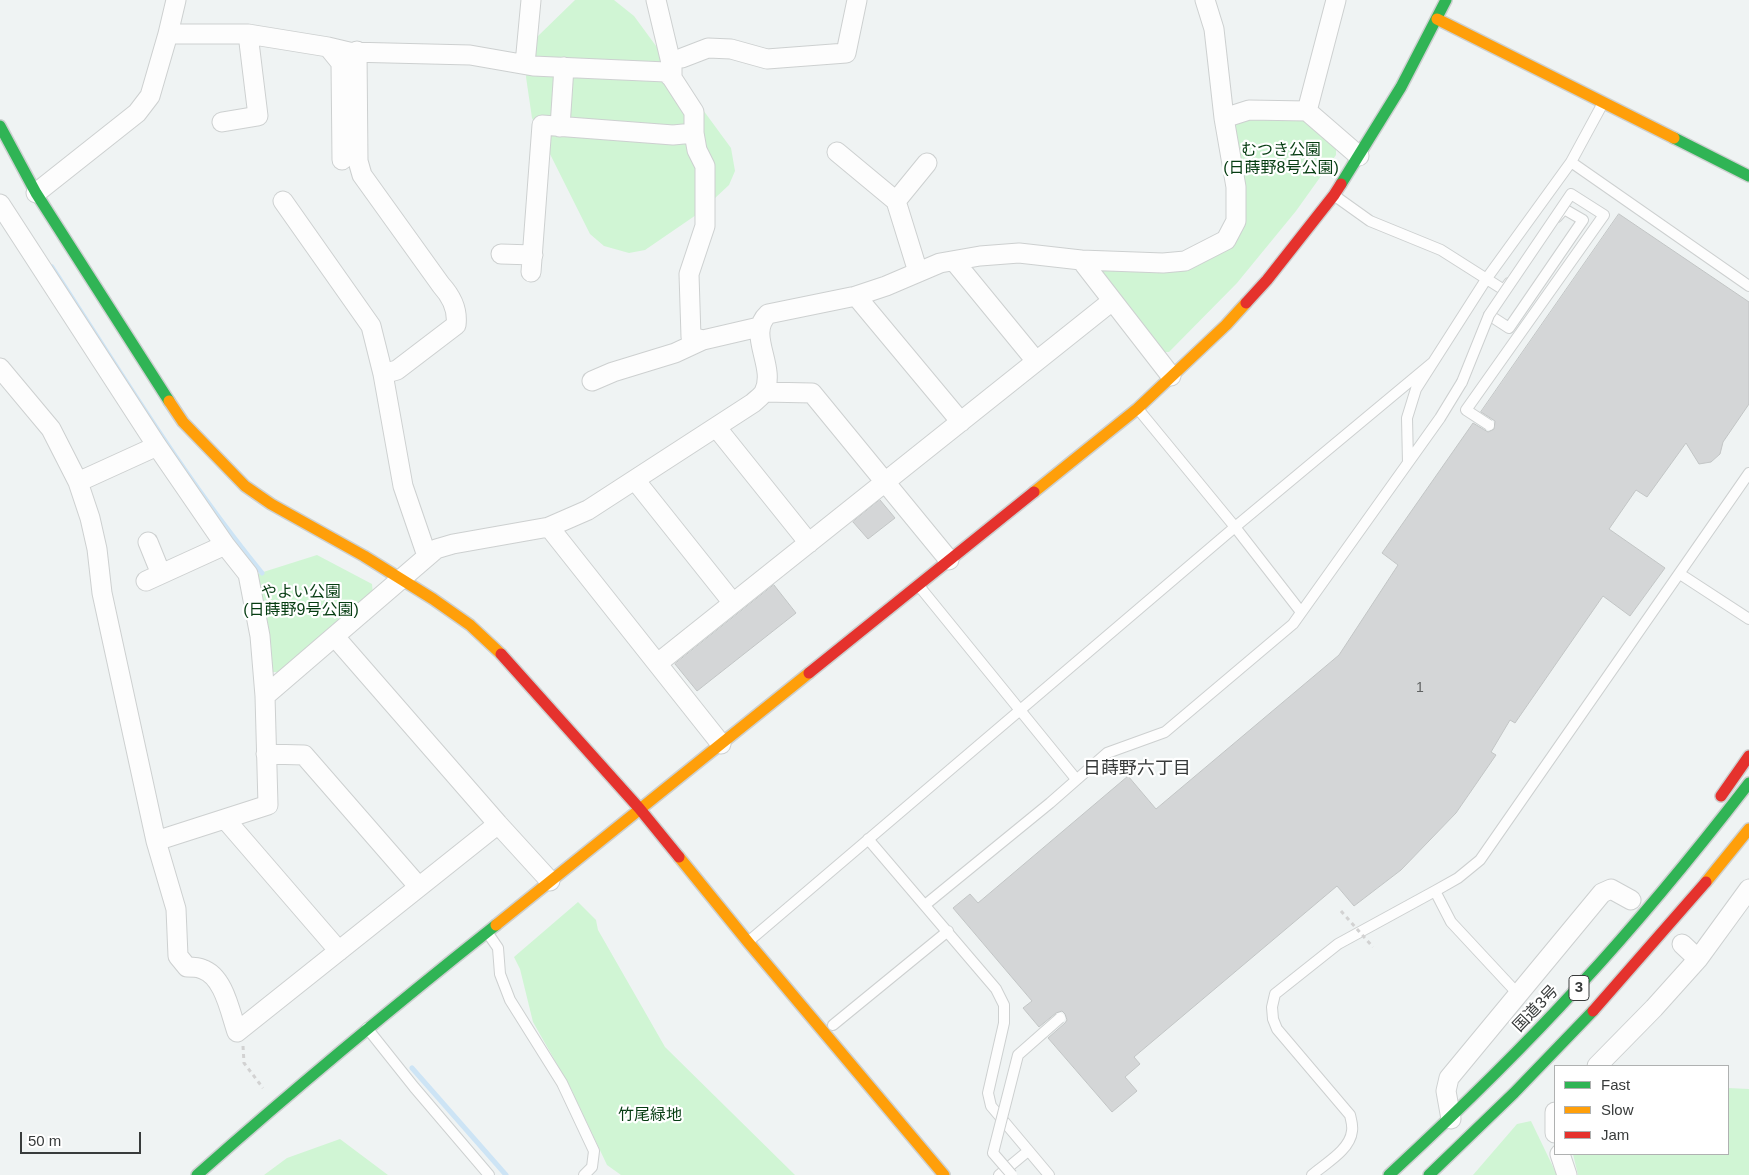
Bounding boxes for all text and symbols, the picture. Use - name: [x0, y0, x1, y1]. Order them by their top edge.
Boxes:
- park label: むつき公園 (日蒔野8号公園): [1223, 141, 1339, 179]
- park label: やよい公園 (日蒔野9号公園): [243, 583, 359, 621]
- house number: 1: [1416, 680, 1424, 696]
- district label: 日蒔野六丁目: [1083, 758, 1191, 780]
- road number: 3: [1569, 976, 1589, 1000]
- street label: 国道3号: [1509, 982, 1563, 1036]
- legend: [1554, 1065, 1729, 1155]
- text: Fast: [1601, 1076, 1630, 1093]
- text: Slow: [1601, 1101, 1634, 1118]
- park label: 竹尾緑地: [618, 1106, 682, 1126]
- scale bar: [22, 1122, 144, 1154]
- text: Jam: [1601, 1126, 1629, 1143]
- text: 50 m: [28, 1132, 61, 1149]

